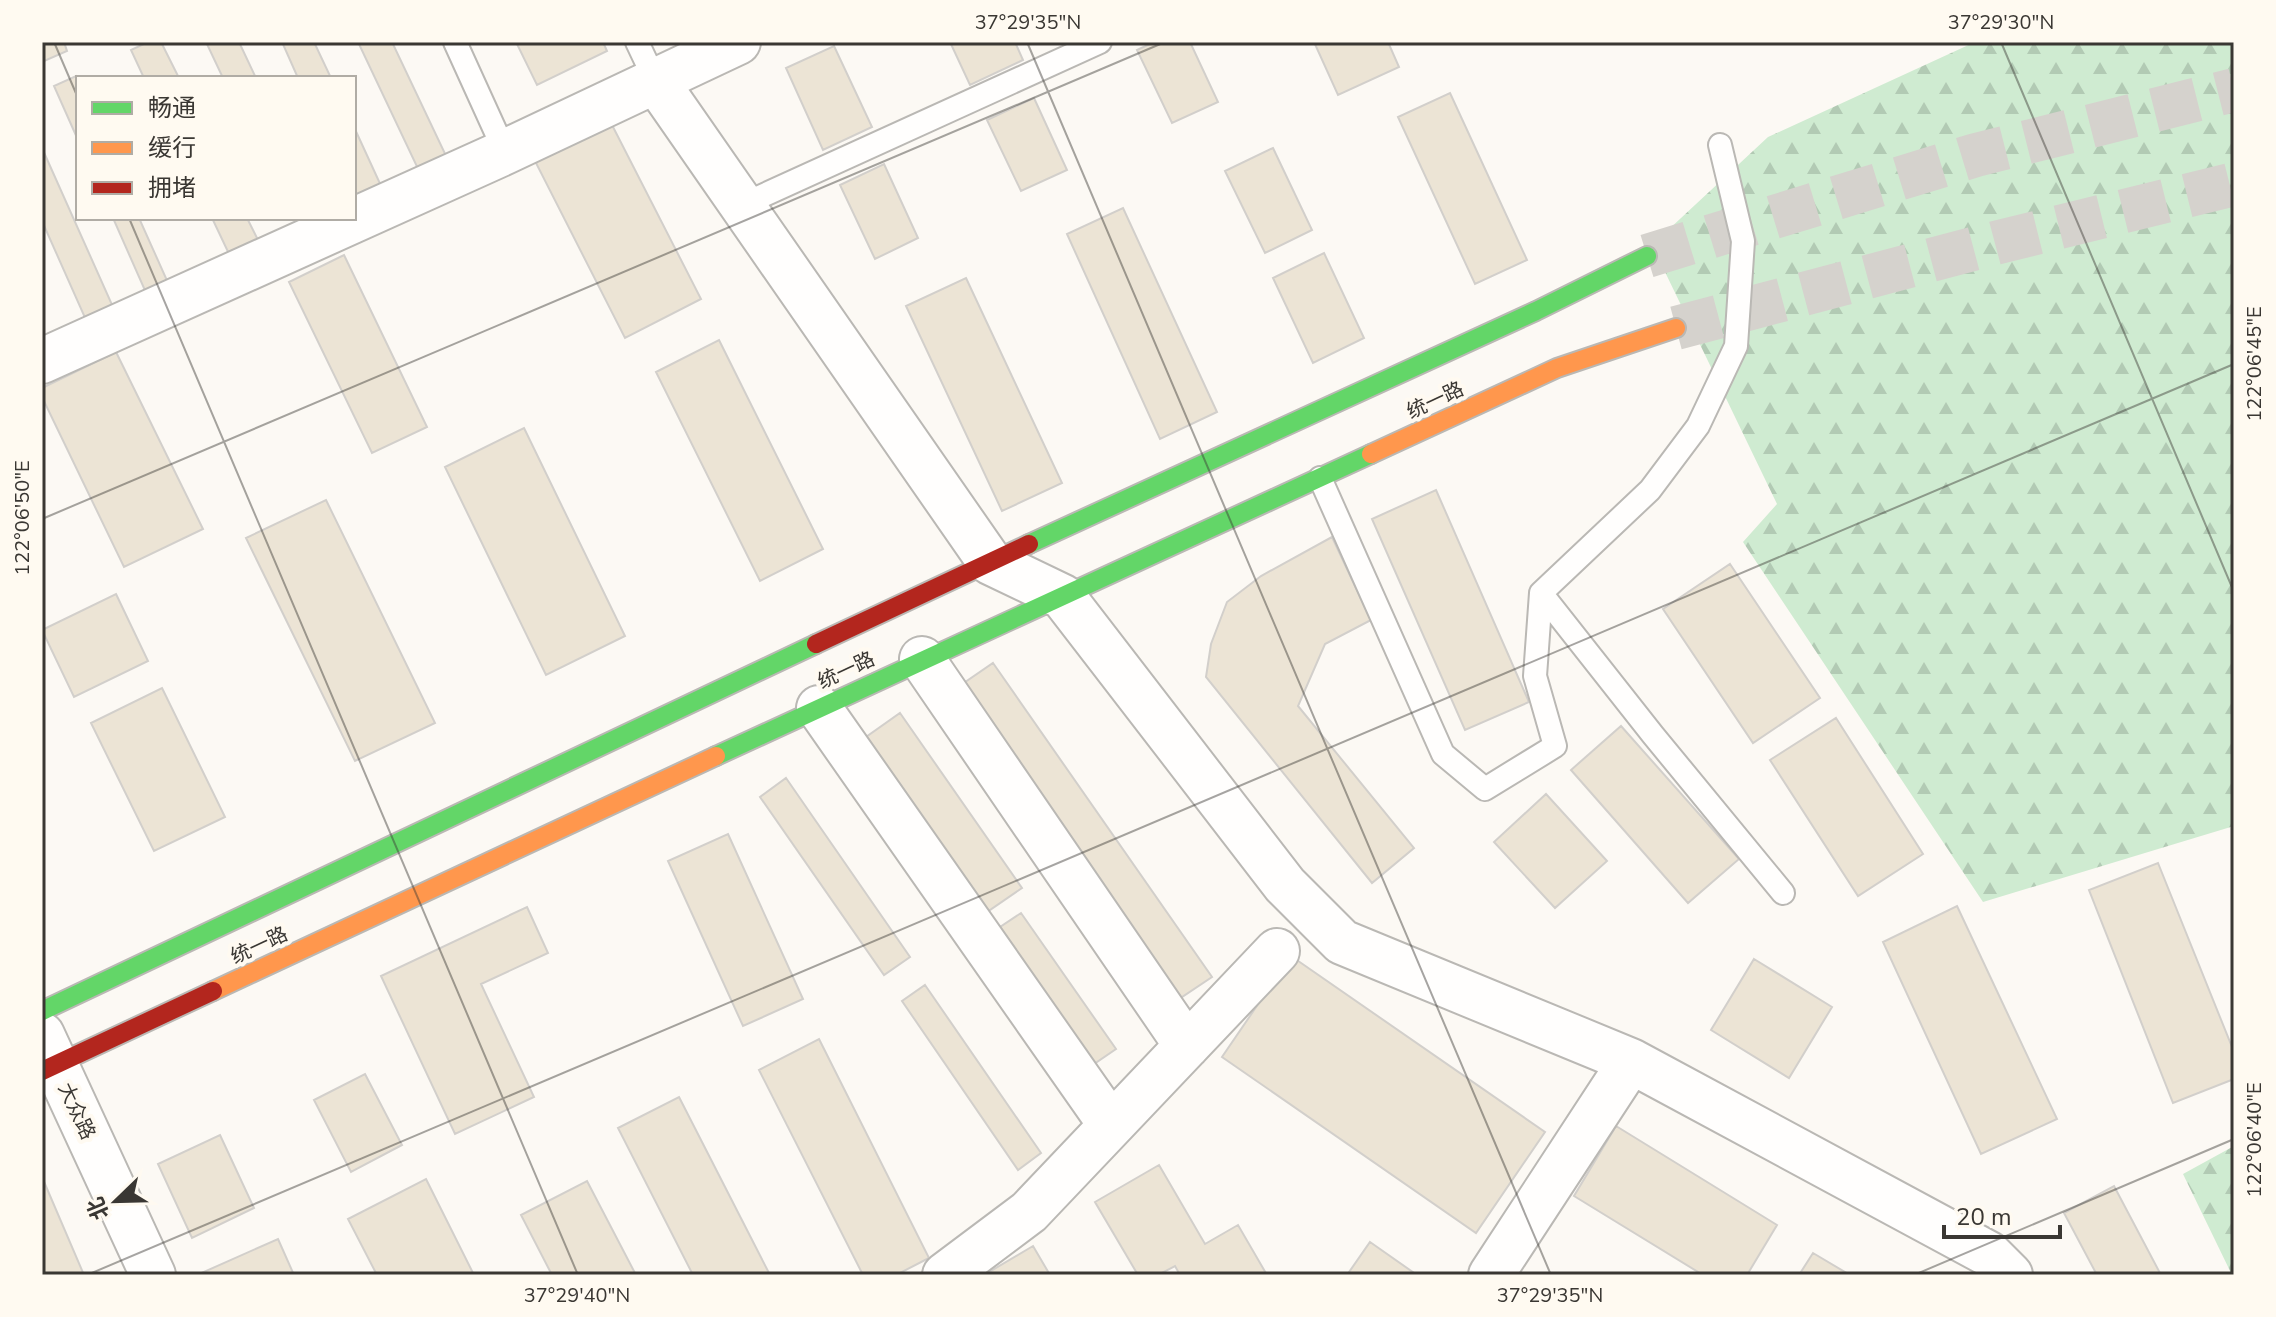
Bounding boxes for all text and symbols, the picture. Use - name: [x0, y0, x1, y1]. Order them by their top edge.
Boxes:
- text: 37°29'35"N: [975, 9, 1081, 36]
- text: 37°29'30"N: [1948, 9, 2054, 36]
- legend: [76, 76, 356, 220]
- text: 畅通: [148, 92, 196, 124]
- text: 缓行: [148, 132, 196, 164]
- text: 拥堵: [148, 172, 196, 204]
- text: 122°06'45"E: [2241, 306, 2268, 422]
- street label: 统一路: [1402, 376, 1468, 425]
- text: 122°06'50"E: [9, 460, 36, 576]
- street label: 统一路: [813, 646, 879, 695]
- street label: 统一路: [226, 921, 292, 970]
- street label: 大众路: [52, 1078, 101, 1144]
- text: 122°06'40"E: [2241, 1082, 2268, 1198]
- north arrow: [76, 1161, 156, 1241]
- scale bar: [1944, 1189, 2060, 1239]
- text: 北: [80, 1192, 117, 1224]
- text: 20 m: [1956, 1201, 2012, 1233]
- text: 37°29'40"N: [524, 1282, 630, 1309]
- text: 37°29'35"N: [1497, 1282, 1603, 1309]

